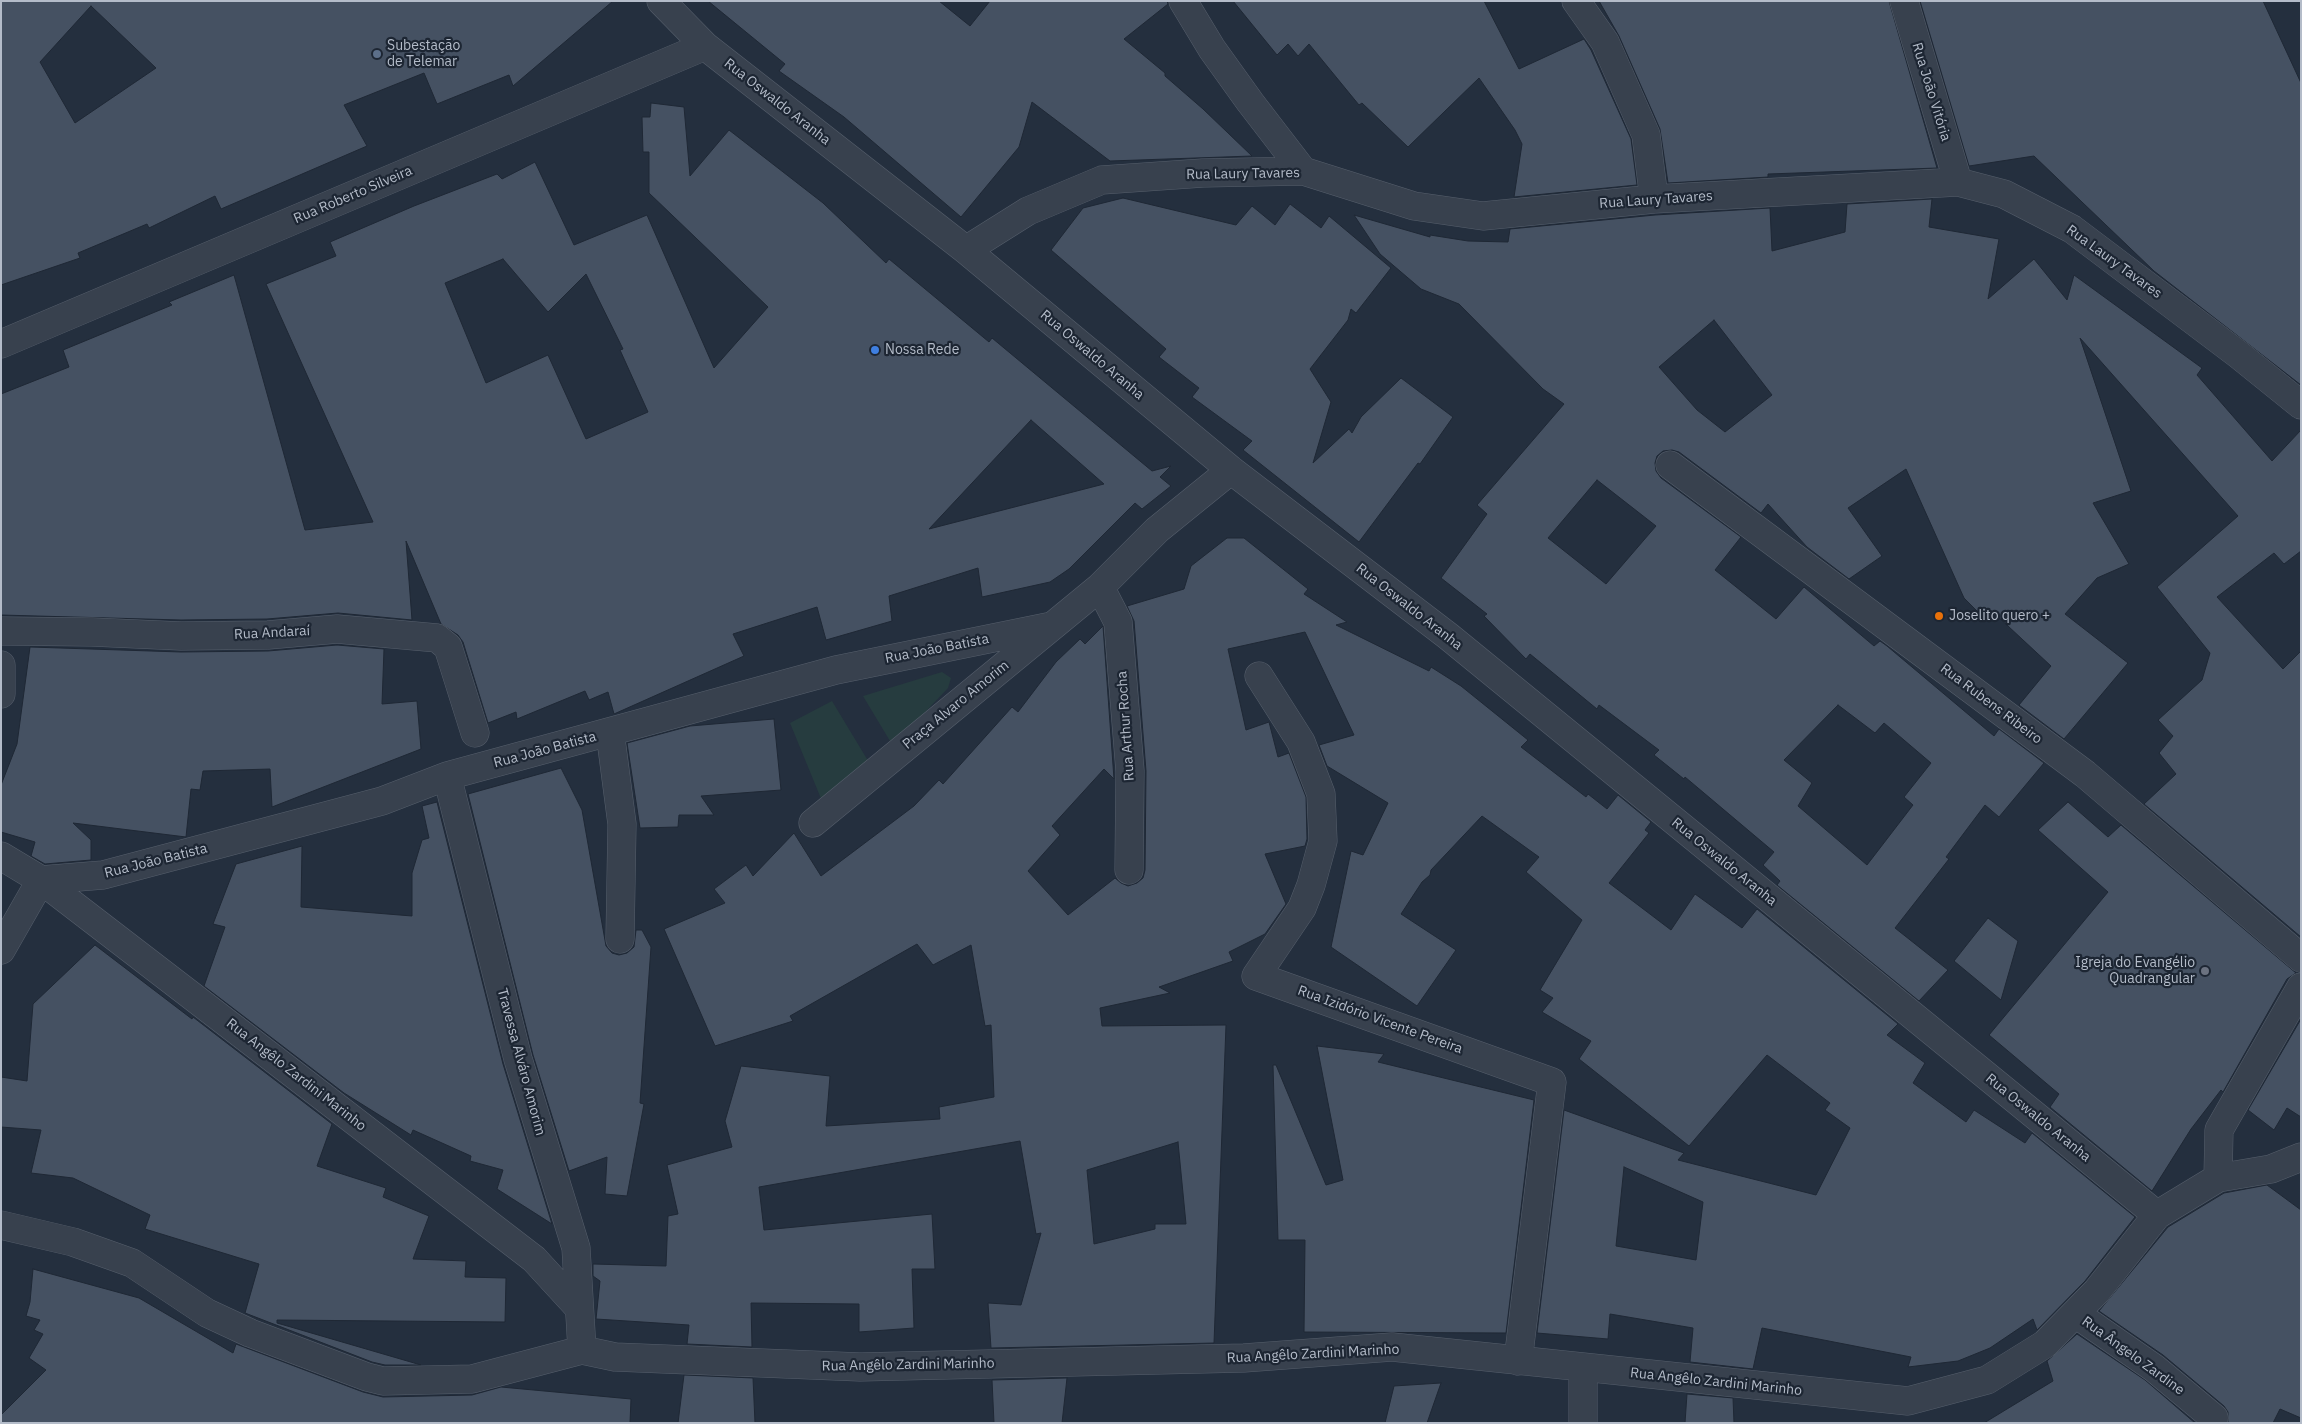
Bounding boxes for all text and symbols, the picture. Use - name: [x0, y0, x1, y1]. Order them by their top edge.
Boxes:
- place label: Subestação de Telemar: [387, 38, 460, 70]
- street label: Rua João Vitória: [1908, 41, 1954, 143]
- marker: Subestação de Telemar: [371, 48, 383, 60]
- street label: Rua Oswaldo Aranha: [720, 55, 834, 149]
- street label: Rua Roberto Silveira: [291, 162, 415, 228]
- street label: Rua Laury Tavares: [1186, 165, 1300, 183]
- street label: Rua Laury Tavares: [1599, 188, 1713, 212]
- street label: Rua Laury Tavares: [2063, 222, 2165, 302]
- street label: Rua Oswaldo Aranha: [1037, 307, 1147, 403]
- place label: Nossa Rede: [885, 342, 959, 358]
- marker: Nossa Rede: [869, 344, 881, 356]
- street label: Rua Oswaldo Aranha: [1352, 560, 1466, 654]
- place label: Joselito quero +: [1949, 608, 2050, 624]
- marker: Joselito quero +: [1933, 610, 1945, 622]
- street label: Rua Andaraí: [233, 623, 311, 643]
- street label: Rua João Batista: [884, 631, 990, 667]
- street label: Praça Alvaro Amorim: [900, 657, 1012, 753]
- street label: Rua Rubens Ribeiro: [1937, 660, 2045, 748]
- street label: Rua Arthur Rocha: [1114, 670, 1138, 782]
- street label: Rua João Batista: [492, 728, 598, 772]
- street label: Rua Oswaldo Aranha: [1668, 814, 1780, 910]
- street label: Rua João Batista: [103, 840, 209, 882]
- place label: Igreja do Evangélio Quadrangular: [2075, 955, 2195, 988]
- marker: Igreja do Evangélio Quadrangular: [2199, 965, 2211, 977]
- street label: Rua Izidório Vicente Pereira: [1295, 982, 1465, 1058]
- street label: Travessa Alváro Amorim: [493, 987, 549, 1137]
- street label: Rua Angêlo Zardini Marinho: [223, 1015, 369, 1135]
- street label: Rua Oswaldo Aranha: [1982, 1070, 2094, 1166]
- street label: Rua Ângelo Zardine: [2079, 1313, 2187, 1399]
- street label: Rua Angêlo Zardini Marinho: [1226, 1341, 1400, 1367]
- street label: Rua Angêlo Zardini Marinho: [821, 1355, 995, 1375]
- street label: Rua Angêlo Zardini Marinho: [1629, 1365, 1803, 1399]

